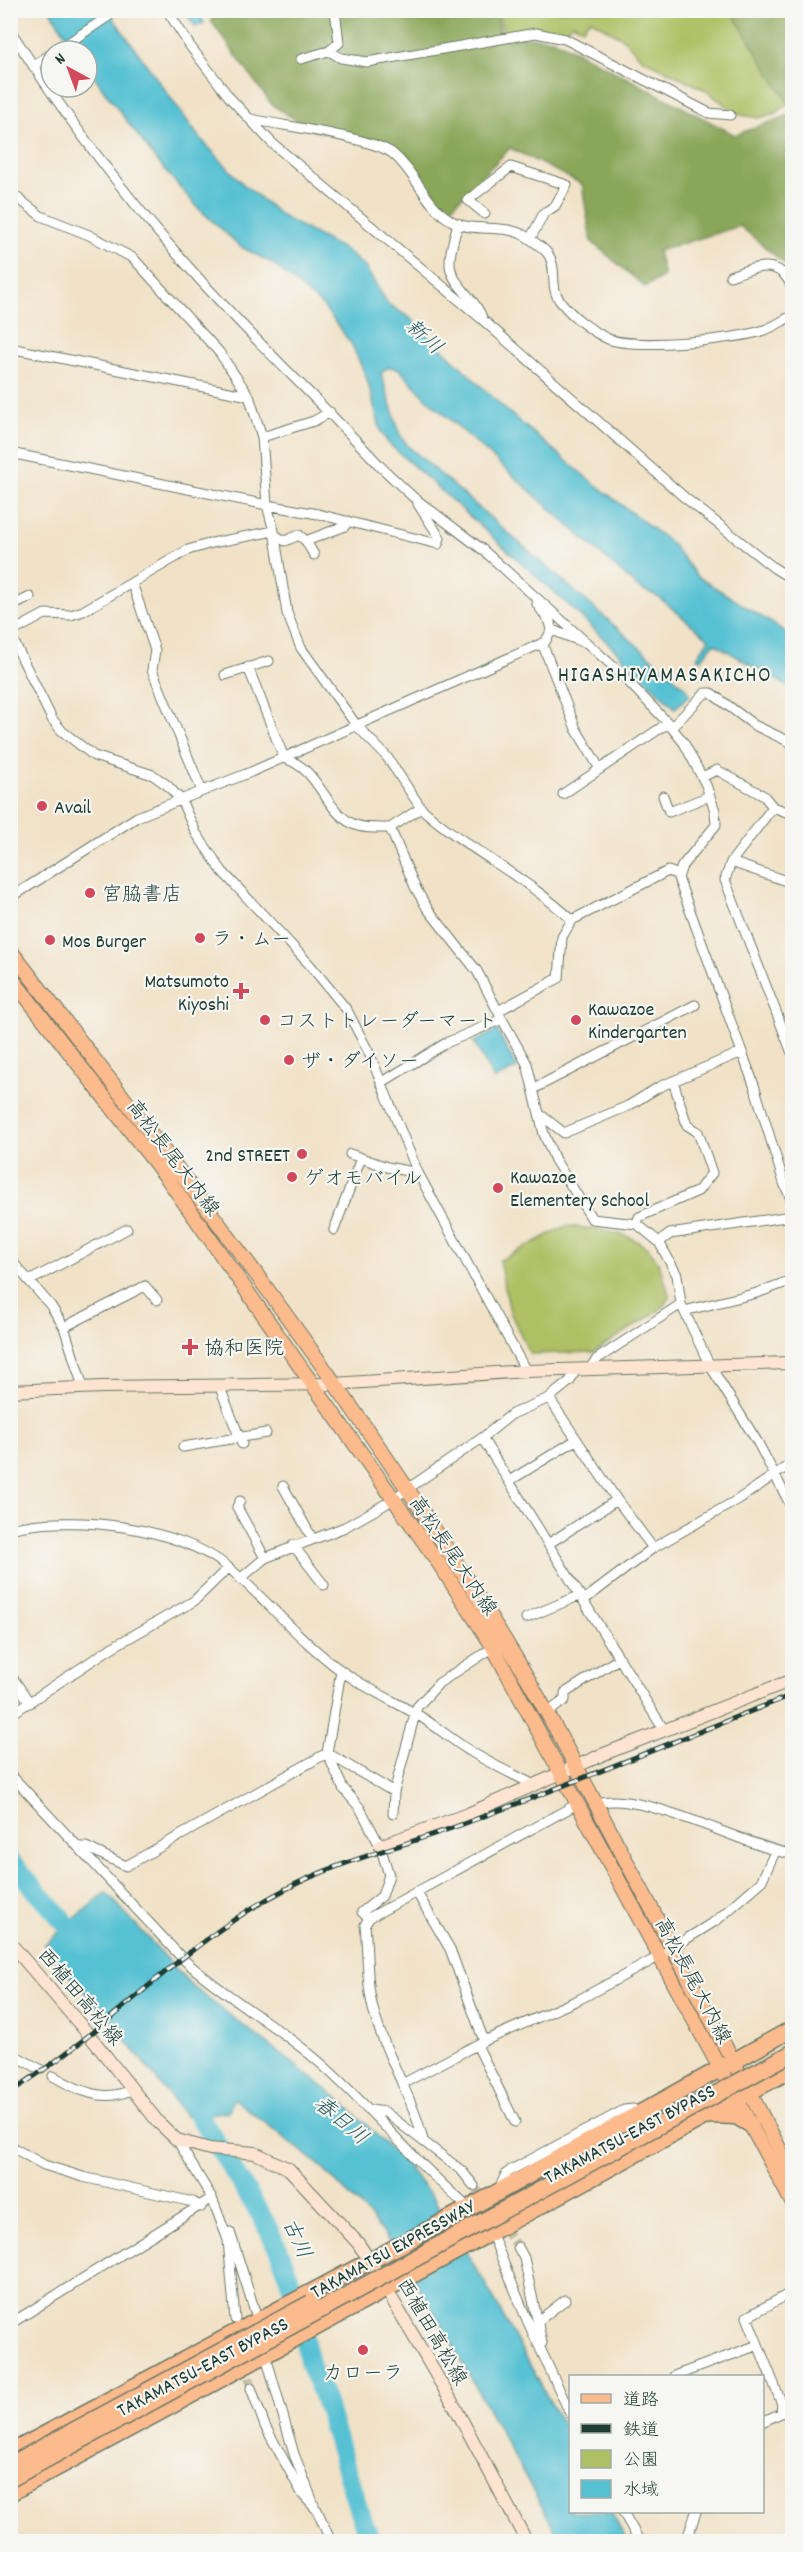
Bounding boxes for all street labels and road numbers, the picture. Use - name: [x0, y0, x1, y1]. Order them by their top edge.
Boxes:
- street label: 高松長尾大内線: [118, 1094, 225, 1223]
- street label: 高松長尾大内線: [401, 1491, 502, 1623]
- street label: 高松長尾大内線: [646, 1913, 737, 2050]
- street label: 西植田高松線: [29, 1943, 128, 2053]
- street label: TAKAMATSU-EAST BYPASS: [540, 2078, 721, 2193]
- street label: TAKAMATSU EXPRESSWAY: [306, 2193, 481, 2308]
- street label: 西植田高松線: [388, 2274, 473, 2391]
- street label: TAKAMATSU-EAST BYPASS: [113, 2311, 294, 2426]

